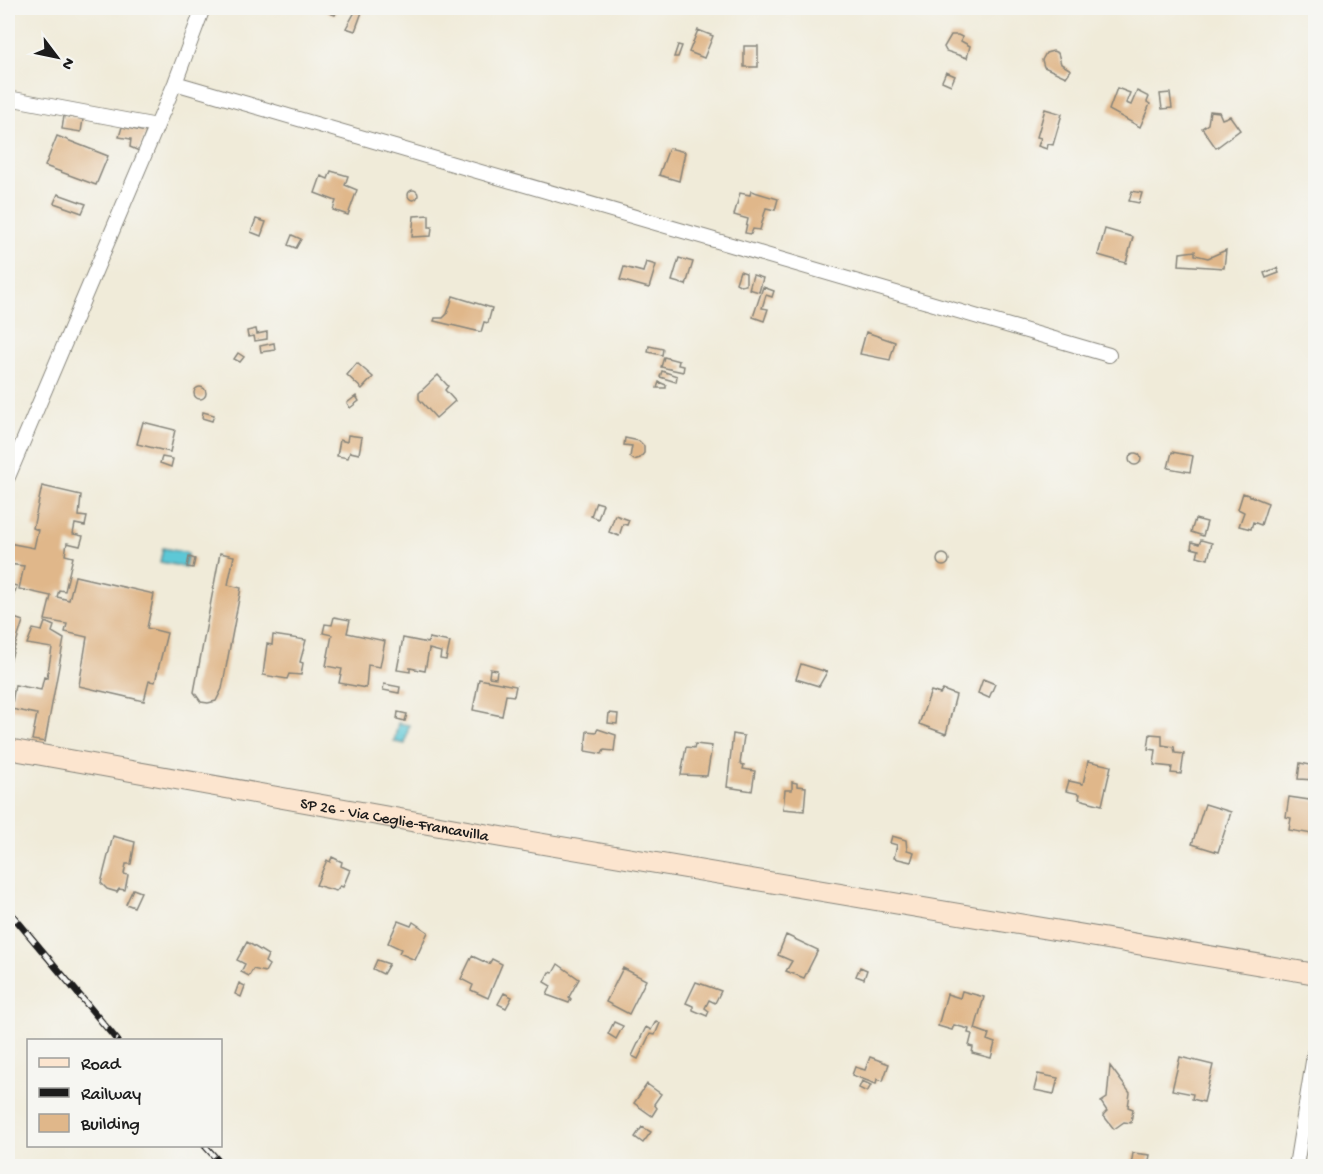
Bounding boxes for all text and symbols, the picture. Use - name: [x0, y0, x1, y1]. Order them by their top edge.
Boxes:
- north arrow: [27, 27, 87, 87]
- text: N: [56, 54, 78, 73]
- street label: SP 26 - Via Ceglie-Francavilla: [298, 795, 491, 848]
- legend: [27, 1039, 222, 1147]
- text: Road: [81, 1055, 122, 1076]
- text: Railway: [81, 1085, 141, 1106]
- text: Building: [80, 1115, 140, 1136]

